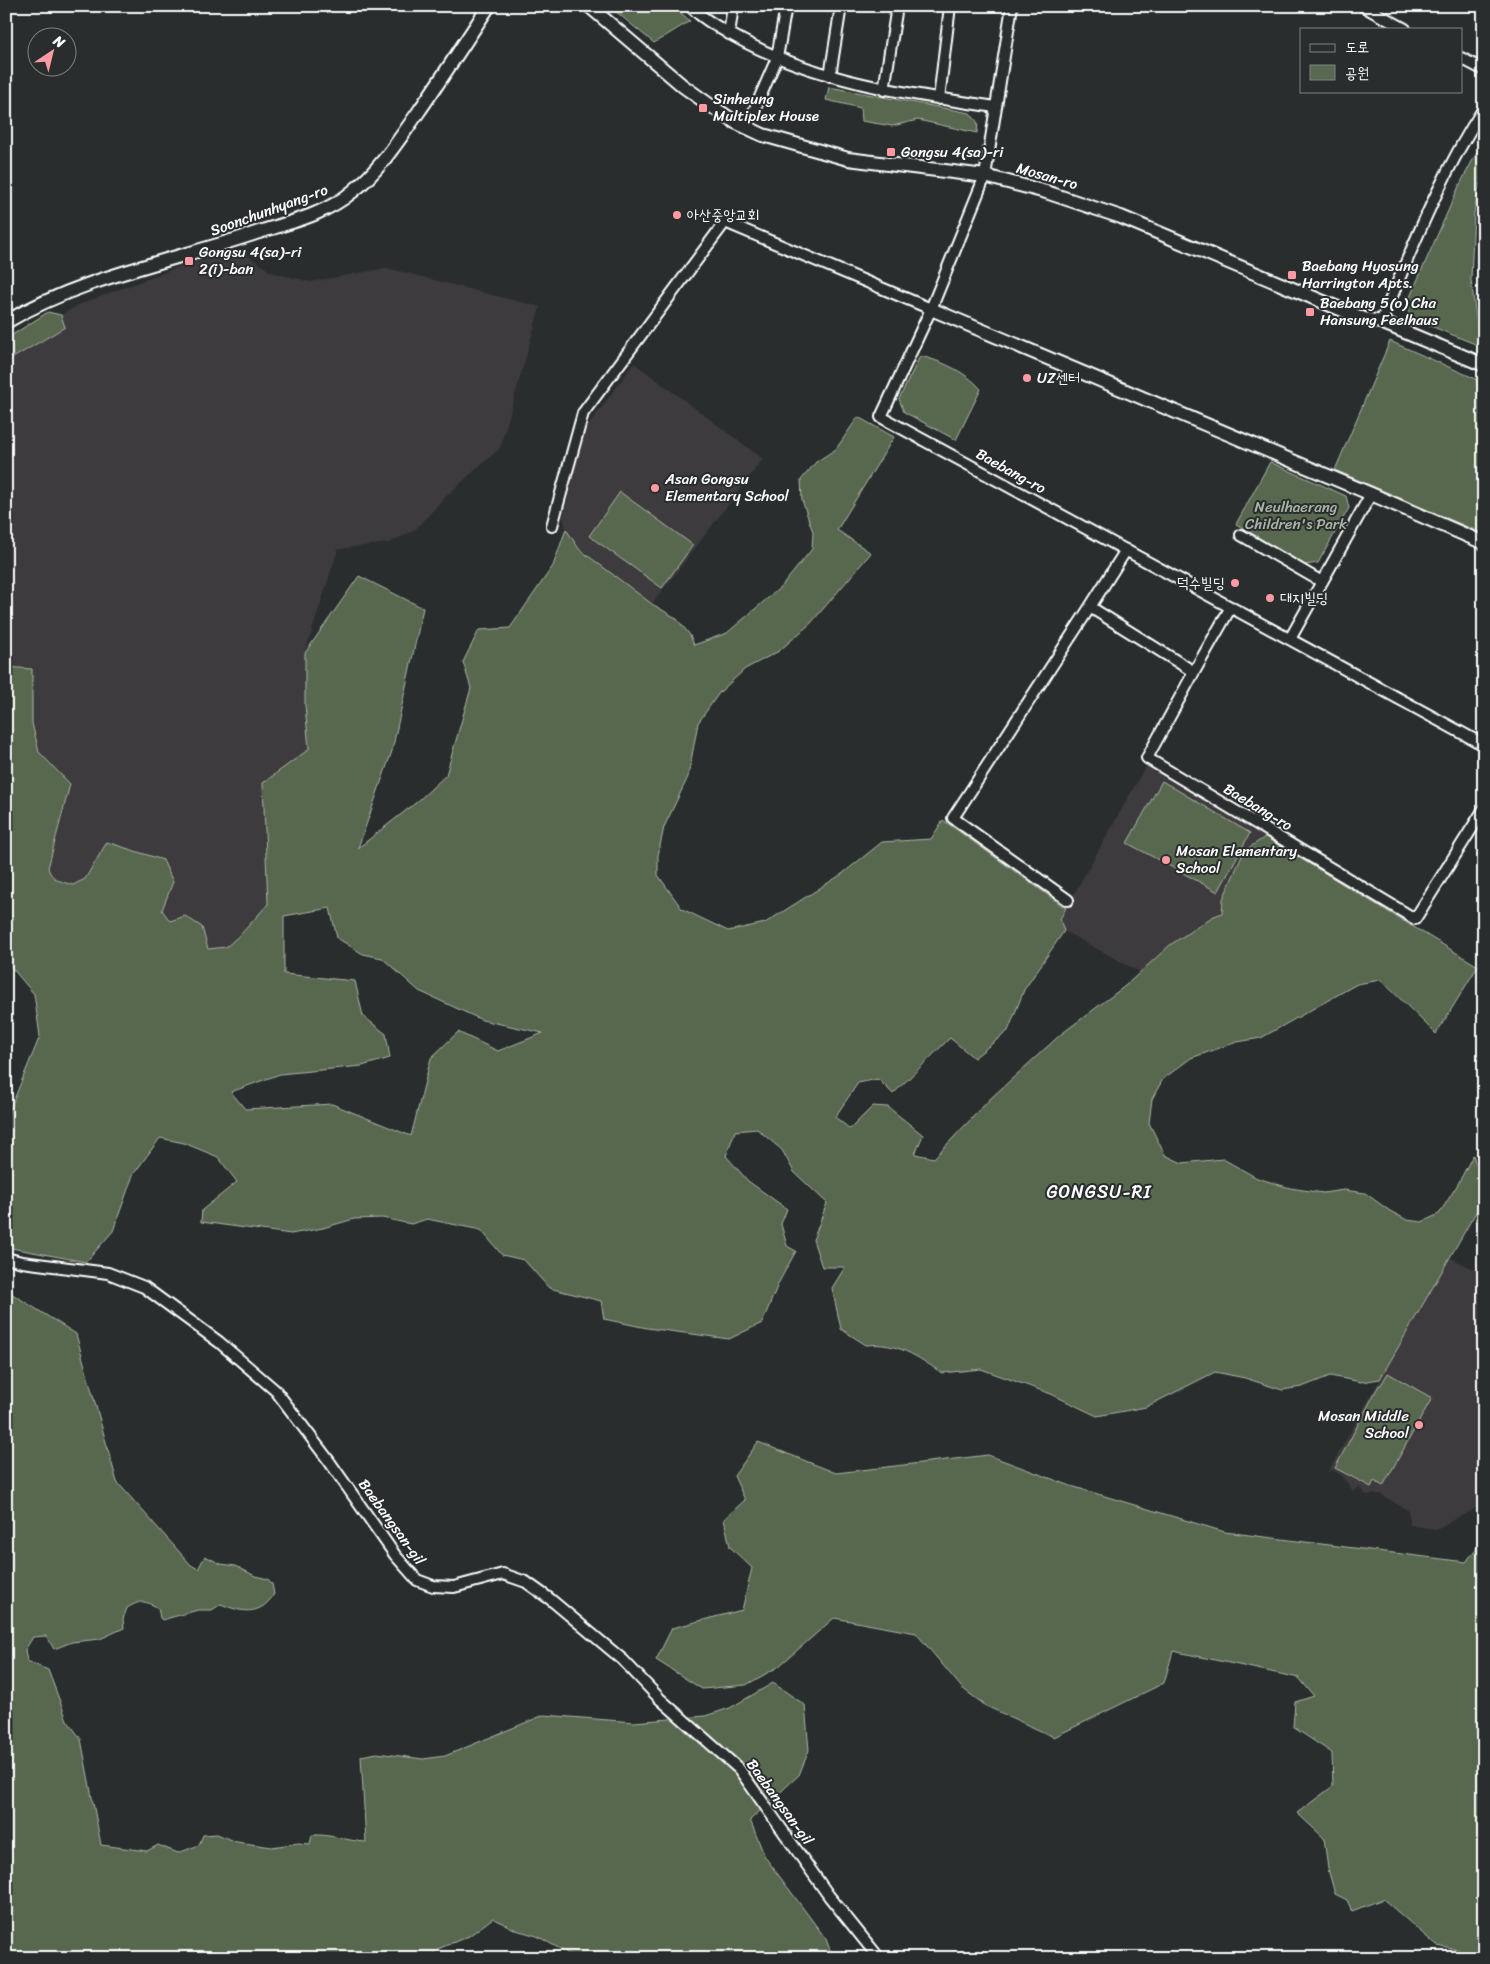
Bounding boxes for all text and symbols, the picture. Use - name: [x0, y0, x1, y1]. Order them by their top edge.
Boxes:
- north arrow: [28, 28, 78, 78]
- text: N: [47, 28, 71, 55]
- legend: [1300, 28, 1462, 92]
- text: 도로: [1345, 34, 1369, 60]
- text: 공원: [1345, 60, 1369, 86]
- place label: Sinheung Multiplex House: [713, 86, 819, 129]
- marker: Sinheung Multiplex House: [697, 102, 709, 114]
- place label: Gongsu 4(sa)-ri: [901, 139, 1004, 165]
- marker: Gongsu 4(sa)-ri: [885, 146, 897, 158]
- street label: Mosan-ro: [1013, 155, 1081, 197]
- street label: Soonchunhyang-ro: [206, 177, 332, 243]
- place label: 아산중앙교회: [687, 202, 759, 228]
- marker: 아산중앙교회: [671, 209, 683, 221]
- place label: Gongsu 4(sa)-ri 2(i)-ban: [199, 239, 302, 282]
- place label: Baebang Hyosung Harrington Apts.: [1302, 253, 1419, 296]
- marker: Gongsu 4(sa)-ri 2(i)-ban: [183, 255, 195, 267]
- marker: Baebang Hyosung Harrington Apts.: [1286, 269, 1298, 281]
- place label: Baebang 5(o) Cha Hansung Feelhaus: [1320, 290, 1439, 333]
- marker: Baebang 5(o) Cha Hansung Feelhaus: [1304, 306, 1316, 318]
- place label: UZ센터: [1037, 365, 1080, 391]
- marker: UZ센터: [1021, 372, 1033, 384]
- street label: Baebang-ro: [971, 441, 1051, 501]
- place label: Asan Gongsu Elementary School: [664, 466, 790, 509]
- marker: Asan Gongsu Elementary School: [649, 482, 661, 494]
- park label: Neulhaerang Children's Park: [1245, 494, 1347, 537]
- place label: 덕수빌딩: [1177, 570, 1225, 596]
- marker: 덕수빌딩: [1229, 577, 1241, 589]
- place label: 대지빌딩: [1280, 585, 1328, 611]
- marker: 대지빌딩: [1264, 592, 1276, 604]
- street label: Baebang-ro: [1218, 776, 1298, 838]
- place label: Mosan Elementary School: [1176, 838, 1297, 881]
- marker: Mosan Elementary School: [1160, 854, 1172, 866]
- district label: GONGSU-RI: [1046, 1176, 1152, 1208]
- place label: Mosan Middle School: [1318, 1403, 1410, 1446]
- marker: Mosan Middle School: [1413, 1419, 1425, 1431]
- street label: Baebangsan-gil: [352, 1473, 433, 1571]
- street label: Baebangsan-gil: [740, 1753, 821, 1851]

